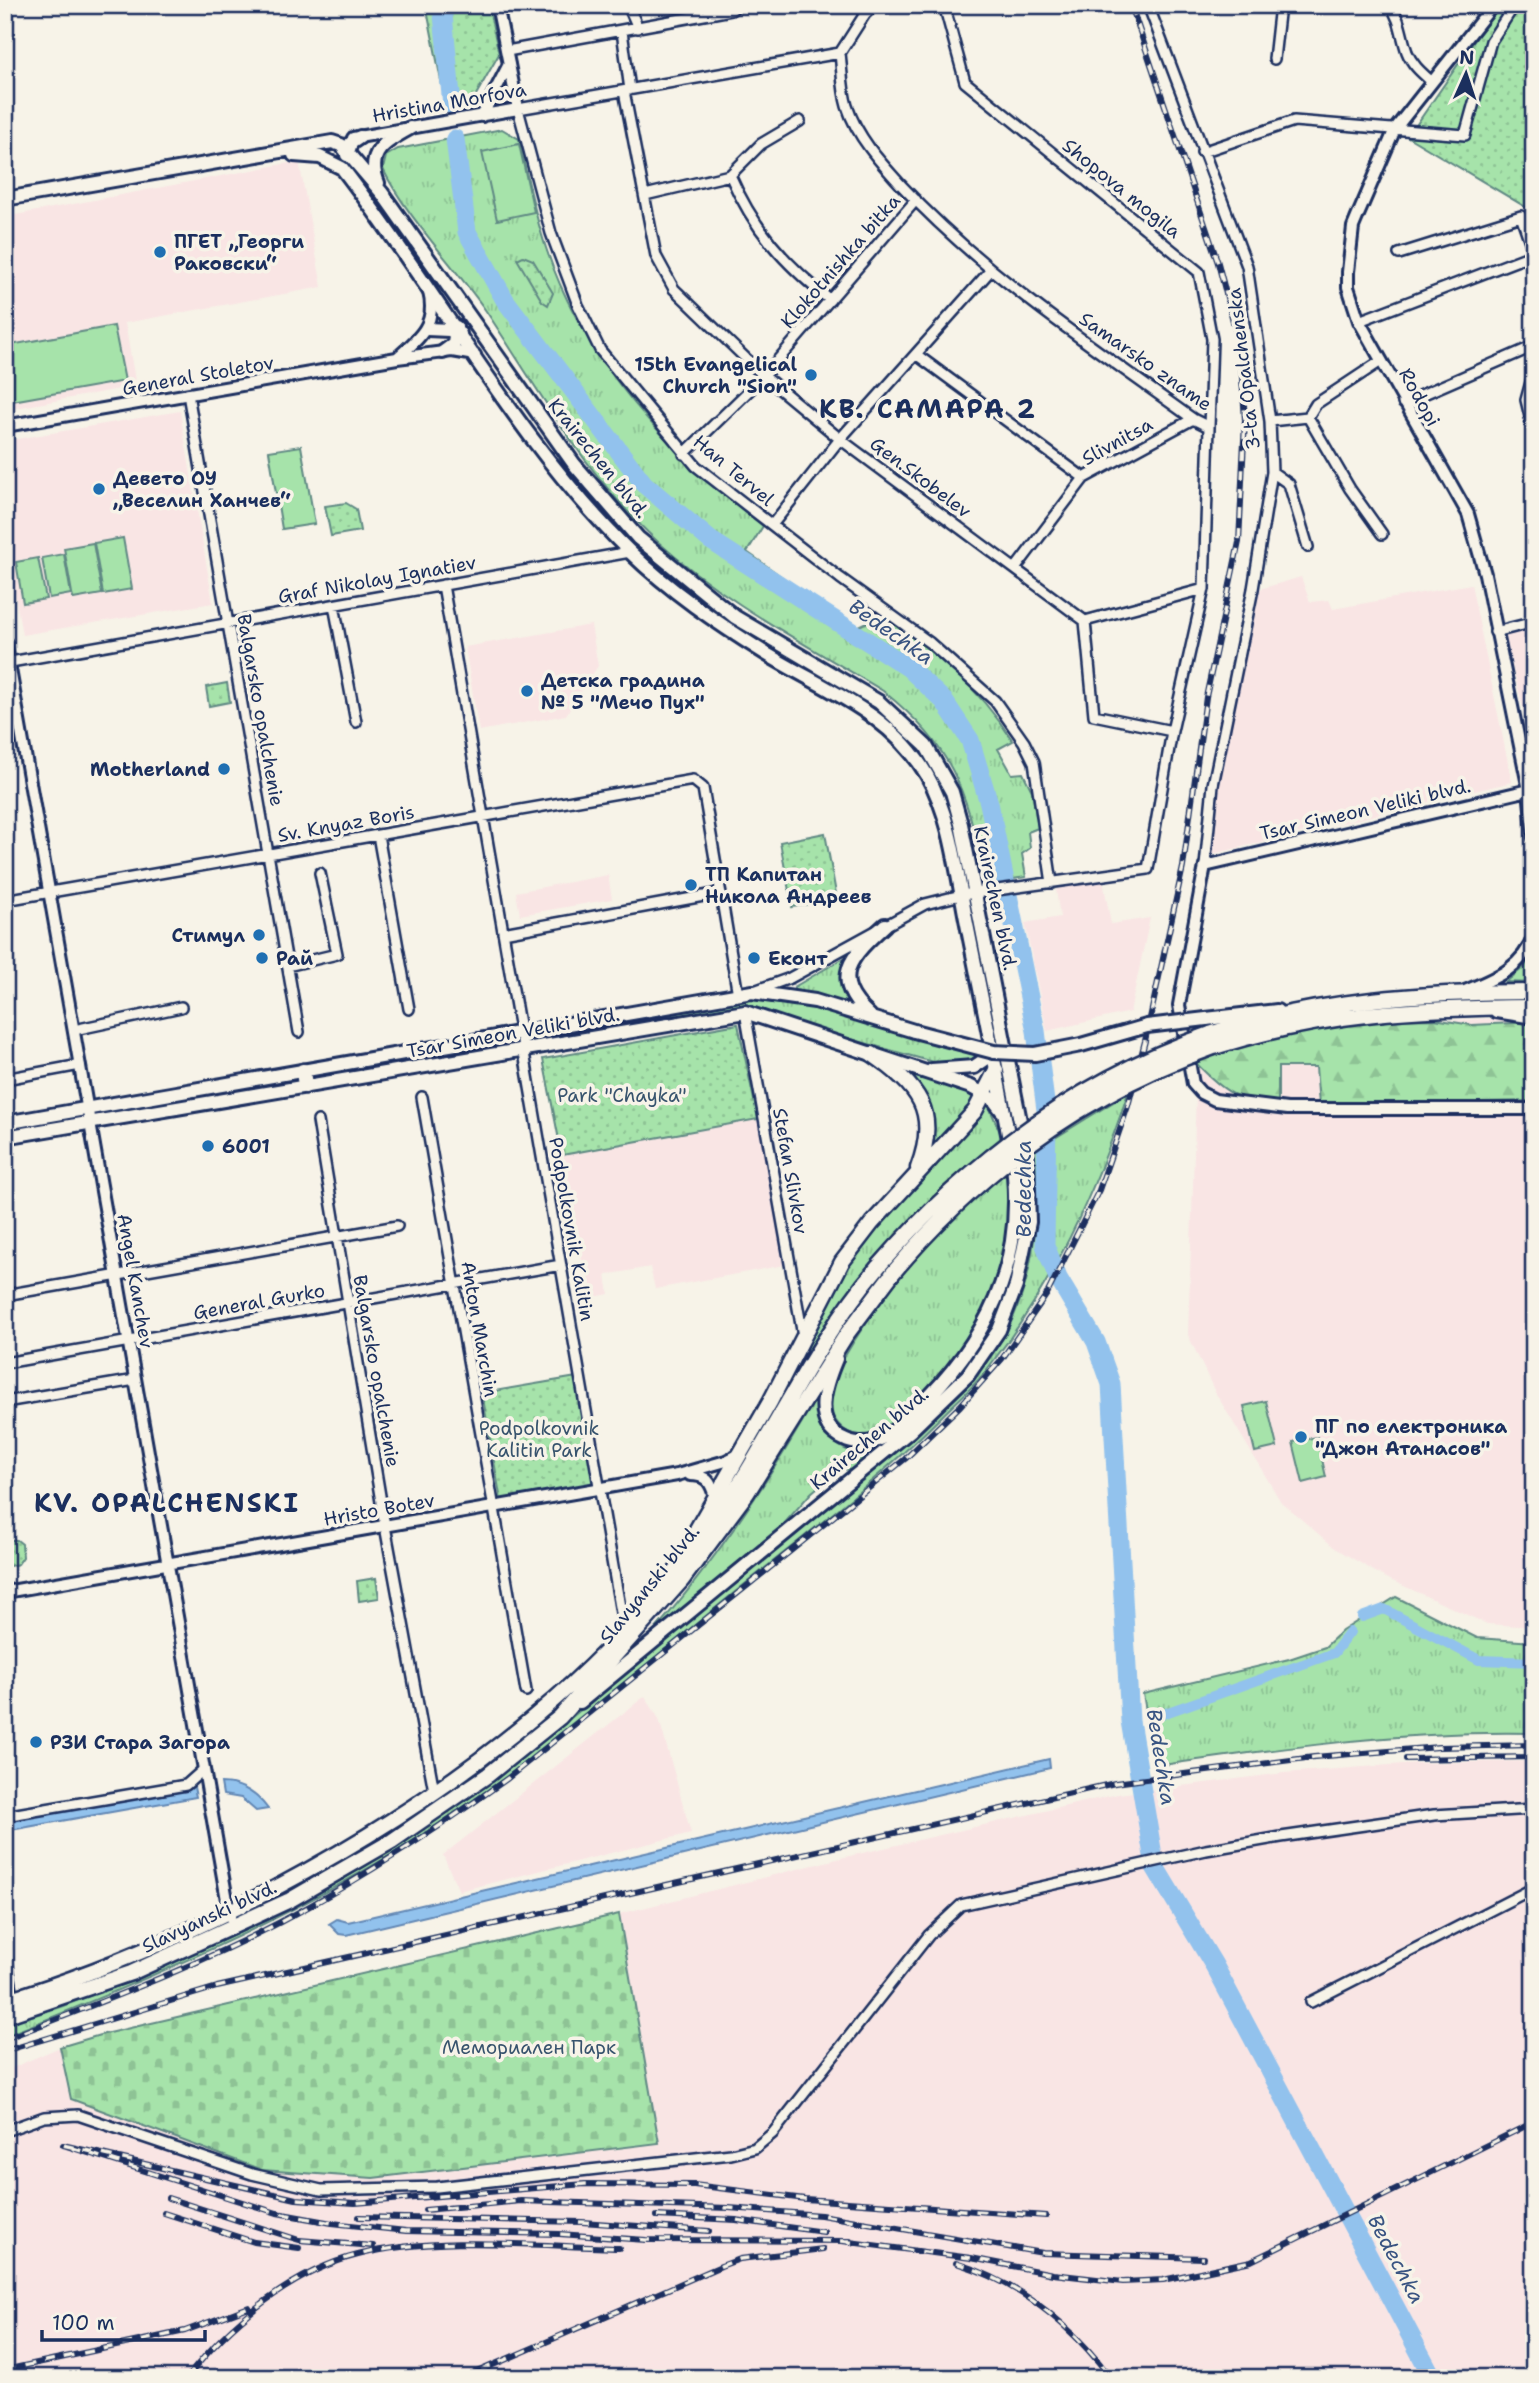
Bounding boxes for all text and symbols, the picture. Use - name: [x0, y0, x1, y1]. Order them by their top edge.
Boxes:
- north arrow: [1430, 38, 1500, 108]
- text: N: [1459, 45, 1475, 70]
- street label: Hristina Morfova: [370, 77, 528, 128]
- street label: Shopova mogila: [1057, 133, 1186, 244]
- street label: Klokotnishka bitka: [775, 189, 906, 334]
- place label: ПГЕТ „Георги Раковски“: [174, 229, 304, 276]
- marker: ПГЕТ „Георги Раковски“: [152, 244, 168, 260]
- street label: 3-ta Opalchenska: [1221, 286, 1266, 451]
- street label: Samarsko zname: [1074, 306, 1217, 417]
- street label: General Stoletov: [120, 350, 276, 401]
- place label: 15th Evangelical Church "Sion": [634, 352, 797, 399]
- street label: Rodopi: [1393, 363, 1446, 431]
- marker: 15th Evangelical Church "Sion": [803, 367, 819, 383]
- district label: КВ. САМАРА 2: [819, 391, 1037, 426]
- street label: Krairechen blvd.: [543, 393, 655, 523]
- street label: Slivnitsa: [1077, 412, 1157, 471]
- street label: Han Tervel: [688, 429, 780, 512]
- street label: Gen.Skobelev: [865, 431, 976, 524]
- place label: Девето ОУ „Веселин Ханчев“: [113, 466, 291, 513]
- marker: Девето ОУ „Веселин Ханчев“: [91, 481, 107, 497]
- street label: Graf Nikolay Ignatiev: [276, 550, 478, 609]
- water label: Bedechka: [843, 593, 939, 671]
- street label: Balgarsko opalchenie: [231, 612, 290, 808]
- place label: Детска градина № 5 "Мечо Пух": [541, 668, 705, 715]
- marker: Детска градина № 5 "Мечо Пух": [519, 683, 535, 699]
- place label: Motherland: [90, 757, 210, 782]
- marker: Motherland: [216, 761, 232, 777]
- street label: Tsar Simeon Veliki blvd.: [1257, 773, 1473, 846]
- street label: Sv. Knyaz Boris: [276, 799, 416, 848]
- street label: Krairechen blvd.: [968, 823, 1023, 973]
- place label: ТП Капитан Никола Андреев: [705, 862, 872, 909]
- marker: ТП Капитан Никола Андреев: [683, 877, 699, 893]
- place label: Стимул: [171, 923, 245, 948]
- marker: Стимул: [251, 927, 267, 943]
- place label: Рай: [276, 946, 313, 971]
- place label: Еконт: [768, 946, 828, 971]
- marker: Рай: [254, 950, 270, 966]
- marker: Еконт: [746, 950, 762, 966]
- street label: Tsar Simeon Veliki blvd.: [405, 1001, 622, 1064]
- park label: Park "Chayka": [557, 1083, 687, 1108]
- street label: Stefan Slivkov: [767, 1106, 814, 1236]
- place label: 6001: [222, 1134, 270, 1159]
- street label: Podpolkovnik Kalitin: [543, 1135, 600, 1323]
- marker: 6001: [200, 1138, 216, 1154]
- water label: Bedechka: [1010, 1140, 1038, 1238]
- street label: Angel Kanchev: [111, 1212, 160, 1350]
- street label: Anton Marchin: [455, 1259, 504, 1399]
- street label: Balgarsko opalchenie: [347, 1273, 406, 1469]
- street label: General Gurko: [191, 1278, 327, 1325]
- street label: Krairechen blvd.: [805, 1381, 934, 1495]
- place label: ПГ по електроника "Джон Атанасов": [1315, 1414, 1507, 1461]
- park label: Podpolkovnik Kalitin Park: [479, 1416, 599, 1463]
- marker: ПГ по електроника "Джон Атанасов": [1293, 1429, 1309, 1445]
- district label: KV. OPALCHENSKI: [34, 1485, 300, 1520]
- street label: Hristo Botev: [321, 1487, 437, 1532]
- street label: Slavyanski blvd.: [594, 1520, 705, 1649]
- water label: Bedechka: [1140, 1707, 1182, 1807]
- place label: РЗИ Стара Загора: [50, 1730, 230, 1755]
- marker: РЗИ Стара Загора: [28, 1734, 44, 1750]
- street label: Slavyanski blvd.: [138, 1874, 281, 1959]
- park label: Мемориален Парк: [442, 2035, 616, 2060]
- water label: Bedechka: [1361, 2209, 1431, 2309]
- scale bar: [42, 2299, 205, 2343]
- text: 100 m: [52, 2309, 115, 2337]

